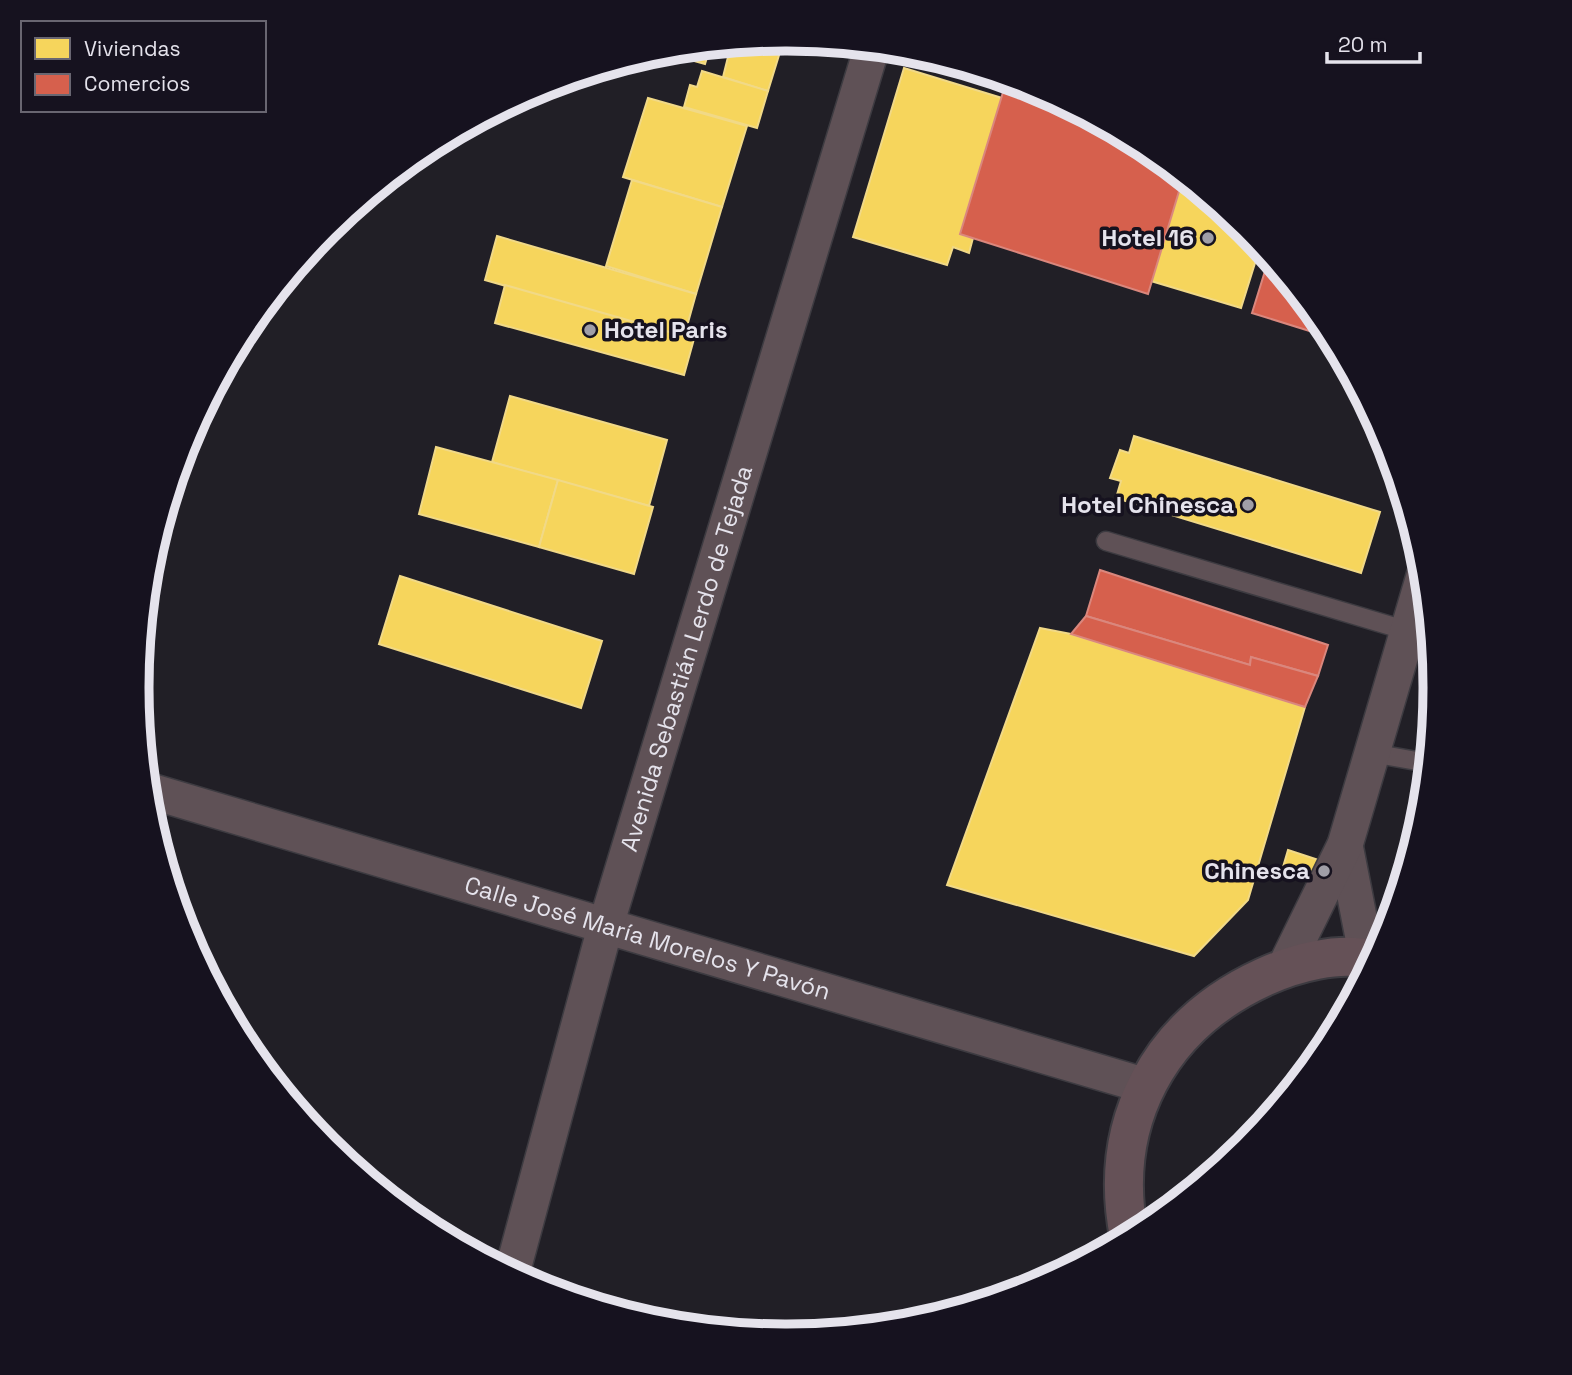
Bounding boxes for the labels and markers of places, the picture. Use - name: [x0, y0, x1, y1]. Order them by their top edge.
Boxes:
- place label: Hotel 16: [1101, 222, 1194, 253]
- marker: Hotel 16: [1200, 230, 1216, 246]
- place label: Hotel Paris: [604, 314, 727, 345]
- marker: Hotel Paris: [582, 322, 598, 338]
- place label: Hotel Chinesca: [1061, 489, 1234, 520]
- marker: Hotel Chinesca: [1240, 497, 1256, 513]
- place label: Chinesca: [1204, 855, 1310, 886]
- marker: Chinesca: [1316, 863, 1332, 879]

